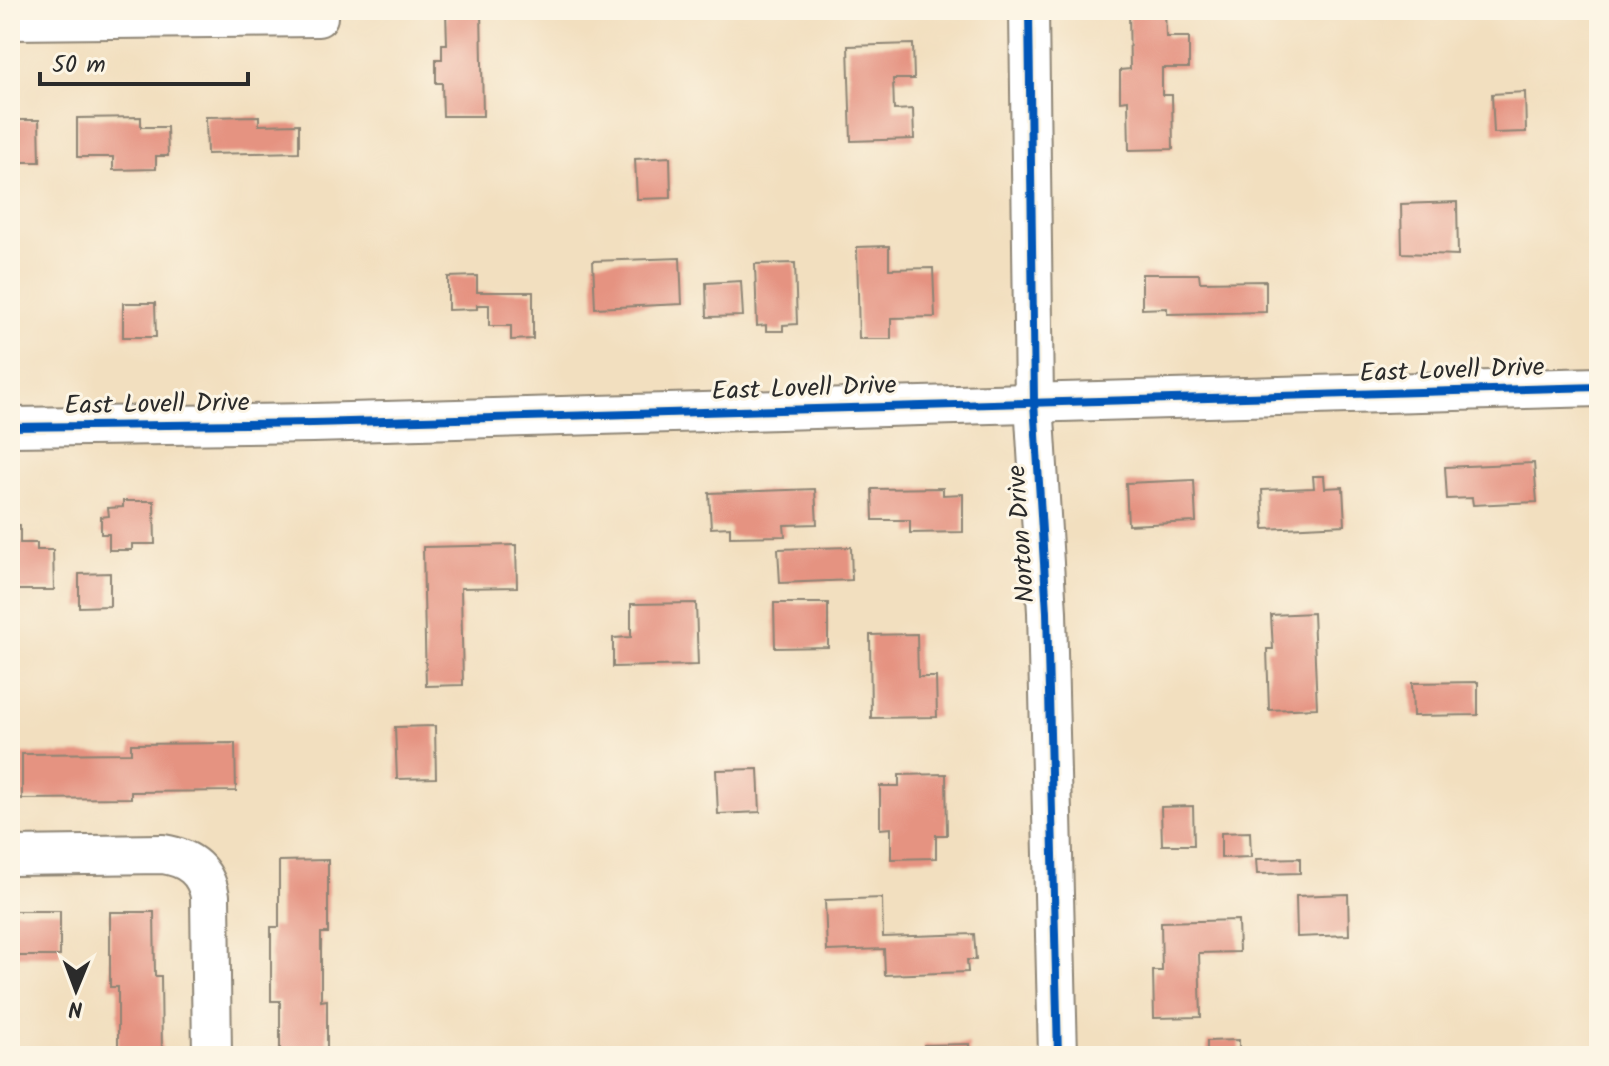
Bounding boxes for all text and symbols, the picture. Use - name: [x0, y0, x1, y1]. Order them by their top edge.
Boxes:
- scale bar: [40, 36, 248, 86]
- text: 50 m: [52, 46, 106, 85]
- street label: East Lovell Drive: [1359, 347, 1545, 395]
- street label: East Lovell Drive: [711, 365, 897, 413]
- street label: East Lovell Drive: [64, 382, 250, 428]
- street label: Norton Drive: [996, 463, 1048, 604]
- north arrow: [36, 950, 116, 1030]
- text: N: [68, 990, 83, 1025]

